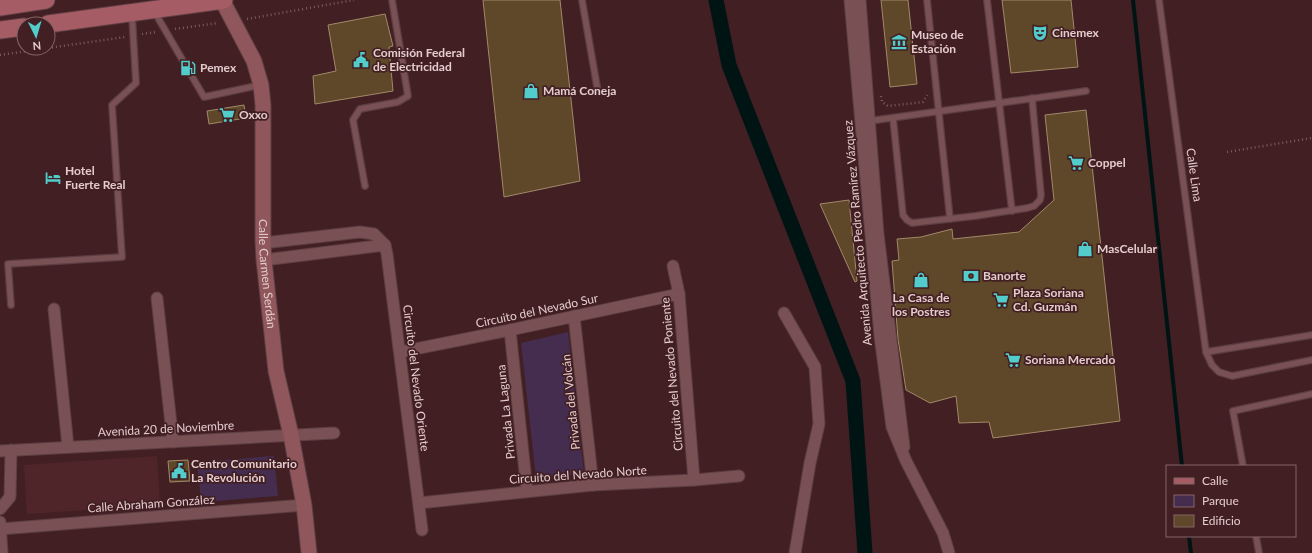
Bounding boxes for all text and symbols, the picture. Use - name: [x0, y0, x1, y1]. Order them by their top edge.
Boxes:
- north arrow: [16, 16, 56, 56]
- theatre icon: Cinemex: [1031, 24, 1049, 42]
- place label: Cinemex: [1052, 25, 1100, 40]
- place label: Museo de Estación: [911, 27, 964, 56]
- museum icon: Museo de Estación: [890, 33, 908, 51]
- text: N: [32, 40, 42, 53]
- place label: Comisión Federal de Electricidad: [373, 45, 465, 74]
- public building icon: Comisión Federal de Electricidad: [352, 51, 370, 69]
- fuel station icon: Pemex: [179, 59, 197, 77]
- place label: Pemex: [200, 60, 237, 75]
- shop icon: Mamá Coneja: [522, 82, 540, 100]
- place label: Mamá Coneja: [543, 83, 616, 98]
- supermarket icon: Oxxo: [218, 106, 236, 124]
- place label: Oxxo: [239, 107, 268, 122]
- street label: Avenida Arquitecto Pedro Ramírez Vázquez: [840, 119, 875, 346]
- street label: Calle Lima: [1183, 147, 1206, 203]
- supermarket icon: Coppel: [1067, 154, 1085, 172]
- place label: Coppel: [1088, 155, 1126, 170]
- place label: Hotel Fuerte Real: [65, 163, 126, 192]
- hotel icon: Hotel Fuerte Real: [44, 169, 62, 187]
- street label: Calle Carmen Serdán: [256, 219, 279, 329]
- shop icon: MasCelular: [1076, 240, 1094, 258]
- place label: MasCelular: [1097, 241, 1157, 256]
- bank icon: Banorte: [962, 267, 980, 285]
- place label: Banorte: [983, 268, 1026, 283]
- shop icon: La Casa de los Postres: [912, 271, 930, 289]
- place label: Plaza Soriana Cd. Guzmán: [1013, 285, 1084, 314]
- street label: Circuito del Nevado Sur: [474, 290, 600, 331]
- place label: La Casa de los Postres: [892, 290, 950, 319]
- supermarket icon: Plaza Soriana Cd. Guzmán: [992, 291, 1010, 309]
- street label: Circuito del Nevado Poniente: [657, 297, 686, 451]
- street label: Circuito del Nevado Oriente: [400, 304, 433, 452]
- supermarket icon: Soriana Mercado: [1004, 351, 1022, 369]
- place label: Soriana Mercado: [1025, 352, 1115, 367]
- street label: Privada del Volcán: [558, 354, 583, 451]
- street label: Privada La Laguna: [493, 364, 518, 460]
- street label: Avenida 20 de Noviembre: [97, 417, 235, 440]
- place label: Centro Comunitario La Revolución: [191, 456, 297, 485]
- public building icon: Centro Comunitario La Revolución: [170, 462, 188, 480]
- street label: Circuito del Nevado Norte: [509, 462, 647, 487]
- legend: [1166, 465, 1296, 537]
- text: Calle: [1202, 473, 1228, 488]
- street label: Calle Abraham González: [87, 492, 216, 515]
- text: Parque: [1202, 493, 1239, 508]
- text: Edificio: [1202, 513, 1241, 528]

